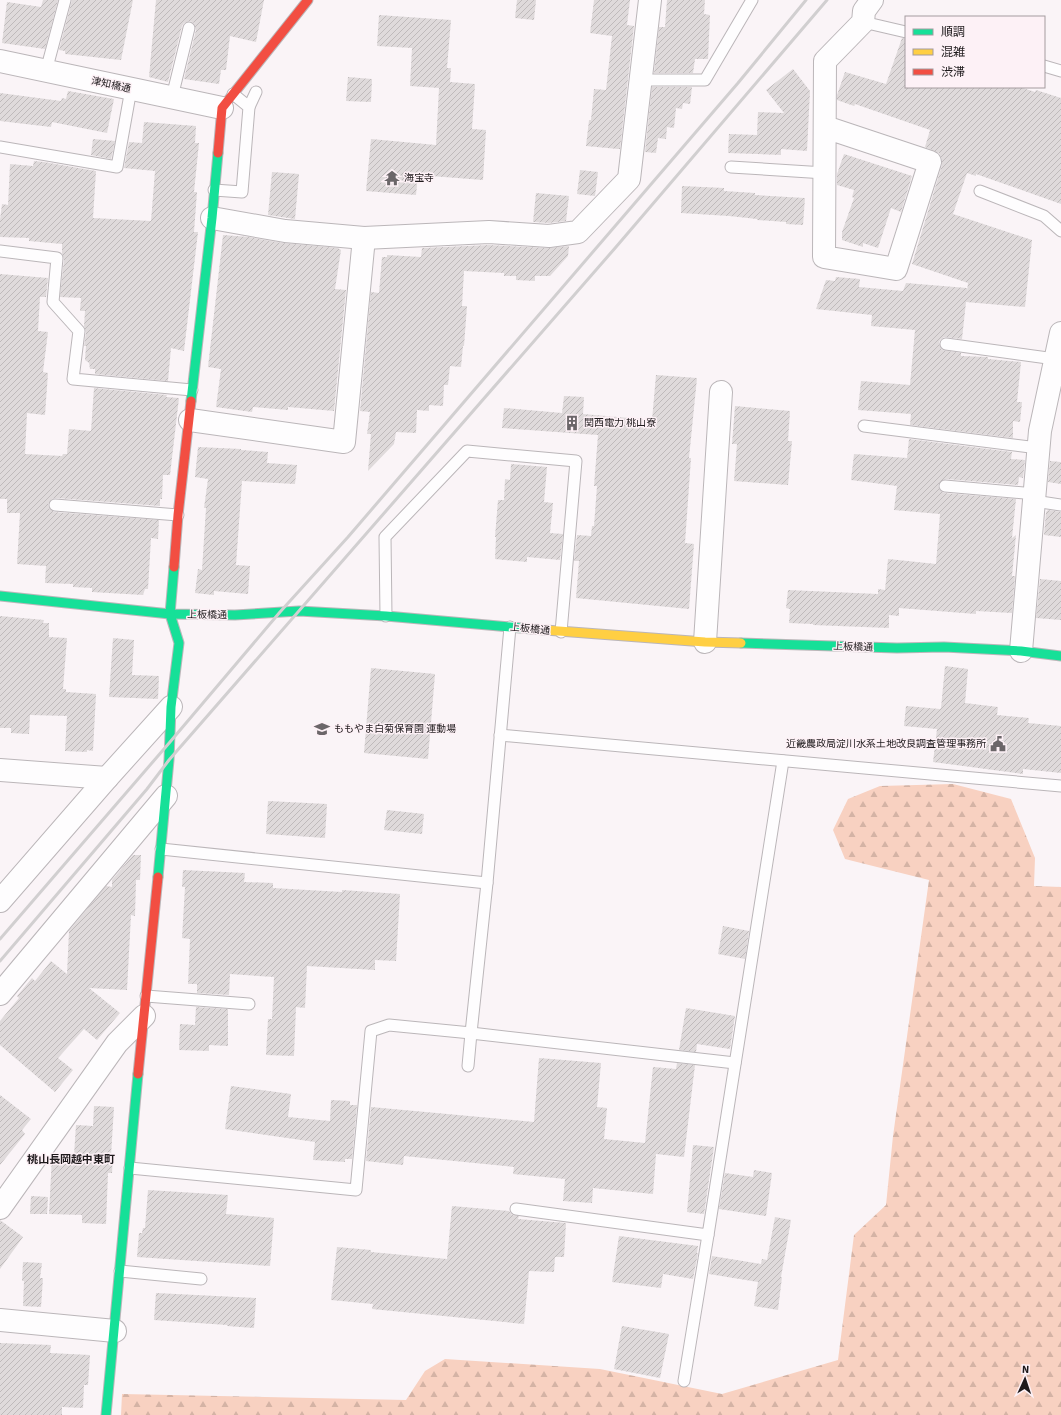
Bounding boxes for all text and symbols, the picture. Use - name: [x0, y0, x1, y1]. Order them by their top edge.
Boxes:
- legend: [905, 16, 1045, 88]
- text: 順調: [941, 24, 965, 41]
- text: 混雑: [941, 44, 965, 61]
- text: 渋滞: [941, 64, 965, 81]
- street label: 津知橋通: [90, 74, 132, 96]
- temple icon: 海宝寺: [383, 169, 401, 187]
- place label: 海宝寺: [404, 171, 434, 185]
- building icon: 関西電力 桃山寮: [563, 414, 581, 432]
- place label: 関西電力 桃山寮: [584, 416, 656, 430]
- street label: 上板橋通: [187, 608, 227, 622]
- street label: 上板橋通: [509, 620, 551, 638]
- street label: 上板橋通: [833, 639, 873, 655]
- school or university icon: ももやま白菊保育園 運動場: [313, 720, 331, 738]
- place label: ももやま白菊保育園 運動場: [334, 722, 456, 736]
- public building icon: 近畿農政局淀川水系土地改良調査管理事務所: [989, 735, 1007, 753]
- place label: 近畿農政局淀川水系土地改良調査管理事務所: [786, 737, 986, 751]
- district label: 桃山長岡越中東町: [27, 1152, 115, 1167]
- north arrow: [1005, 1359, 1045, 1399]
- text: N: [1021, 1362, 1030, 1377]

